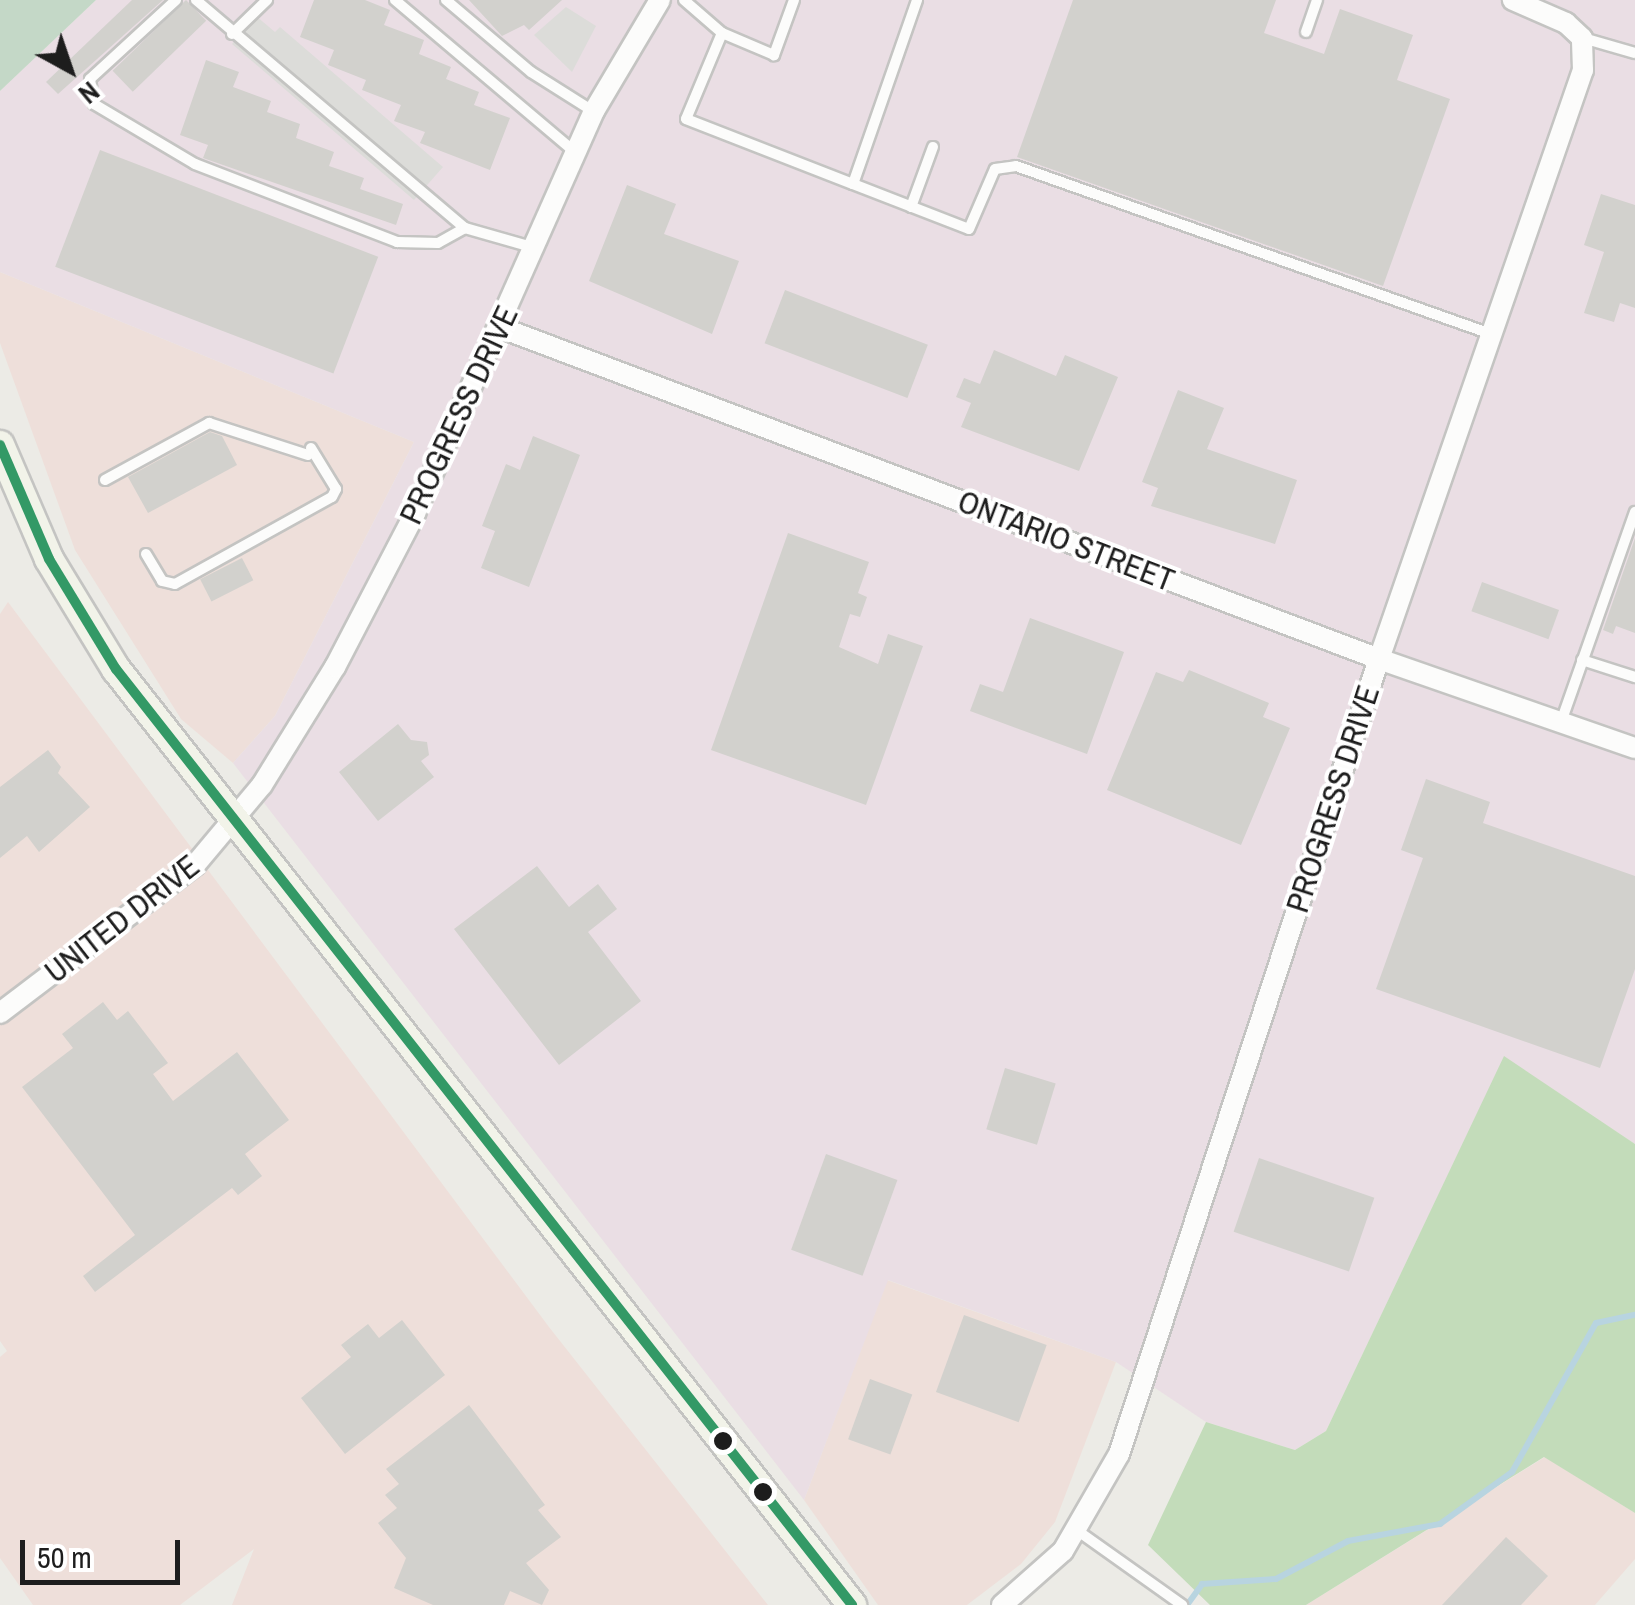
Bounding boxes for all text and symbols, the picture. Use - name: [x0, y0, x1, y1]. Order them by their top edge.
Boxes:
- north arrow: [20, 20, 120, 120]
- text: N: [71, 73, 108, 113]
- street label: PROGRESS DRIVE: [392, 300, 526, 530]
- street label: ONTARIO STREET: [952, 482, 1180, 600]
- street label: PROGRESS DRIVE: [1278, 681, 1388, 917]
- street label: UNITED DRIVE: [37, 847, 207, 991]
- unlabelled marker: [713, 1431, 733, 1451]
- unlabelled marker: [753, 1482, 773, 1502]
- scale bar: [25, 1520, 185, 1582]
- text: 50 m: [37, 1537, 92, 1577]

